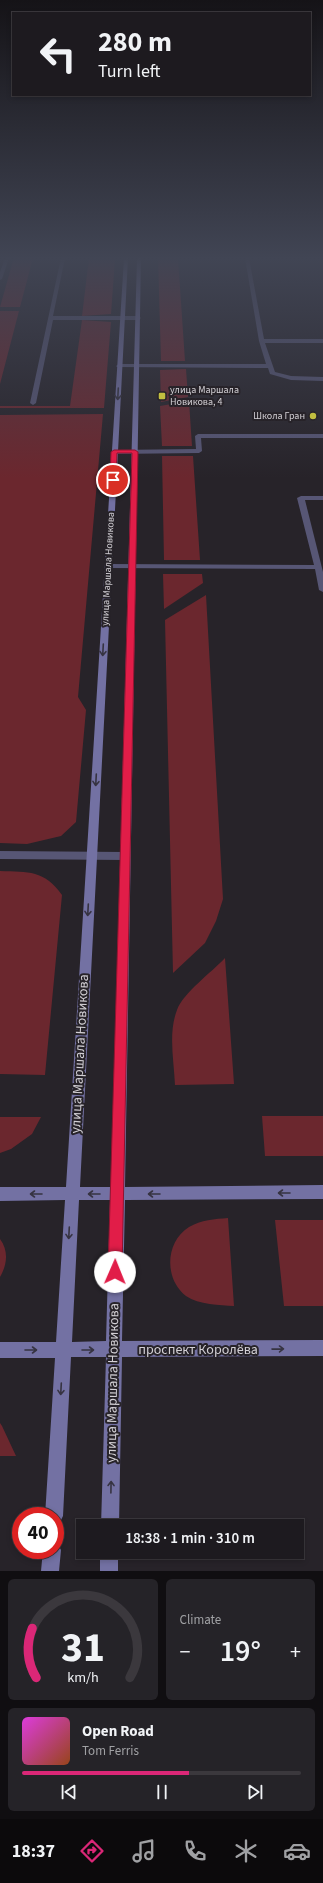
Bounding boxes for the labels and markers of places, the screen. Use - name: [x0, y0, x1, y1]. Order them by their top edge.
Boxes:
- place label: улица Маршала Новикова, 4: [170, 383, 239, 409]
- marker: улица Маршала Новикова, 4: [157, 391, 167, 401]
- place label: Школа Гран: [253, 409, 305, 423]
- marker: Школа Гран: [308, 411, 318, 421]
- pin: [96, 463, 130, 497]

